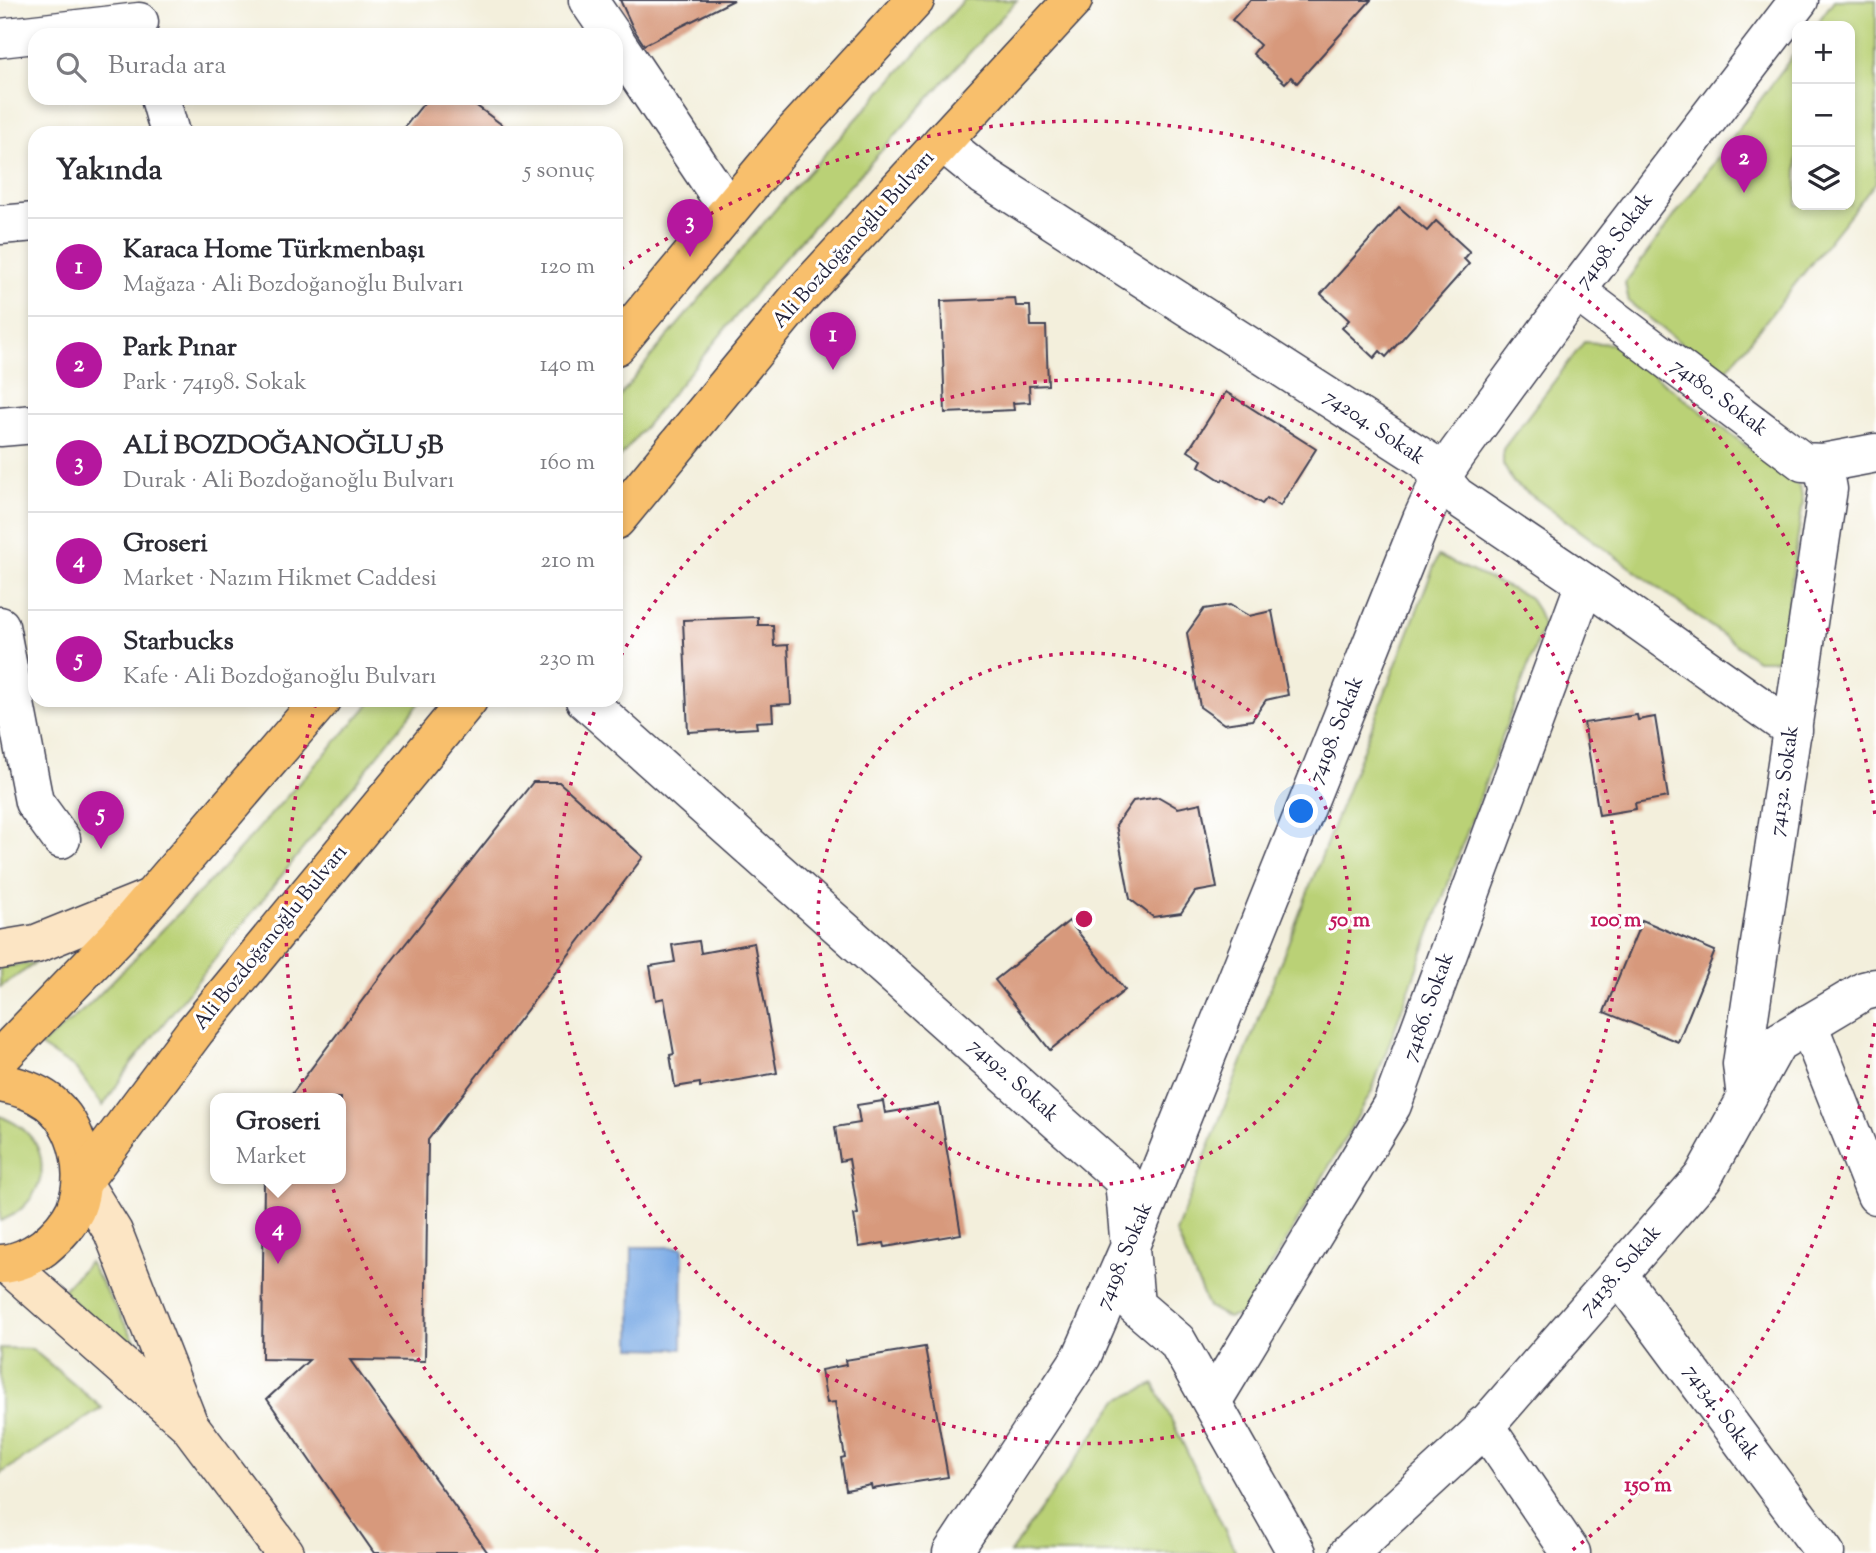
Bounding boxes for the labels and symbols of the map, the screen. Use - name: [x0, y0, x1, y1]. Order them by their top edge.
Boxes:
- pin: 2: [1721, 135, 1767, 193]
- street label: Ali Bozdoğanoğlu Bulvarı: [766, 144, 942, 336]
- street label: 74198. Sokak: [1569, 186, 1661, 295]
- pin: 3: [667, 199, 713, 257]
- pin: 1: [810, 312, 856, 370]
- street label: 74180. Sokak: [1664, 352, 1774, 445]
- street label: 74204. Sokak: [1317, 383, 1431, 473]
- street label: 74198. Sokak: [1302, 671, 1372, 788]
- street label: 74132. Sokak: [1762, 723, 1808, 838]
- pin: 5: [78, 791, 124, 849]
- your location: [1284, 794, 1318, 828]
- street label: Ali Bozdoğanoğlu Bulvarı: [187, 839, 355, 1037]
- text: 50 m: [1328, 906, 1371, 936]
- text: 100 m: [1591, 906, 1642, 936]
- centre of rings: [1072, 907, 1096, 931]
- street label: 74186. Sokak: [1395, 948, 1463, 1066]
- street label: 74192. Sokak: [961, 1032, 1065, 1130]
- street label: 74198. Sokak: [1089, 1197, 1161, 1314]
- pin: 4: [255, 1206, 301, 1264]
- street label: 74138. Sokak: [1573, 1219, 1669, 1323]
- street label: 74134. Sokak: [1676, 1359, 1766, 1468]
- text: 150 m: [1624, 1471, 1672, 1501]

